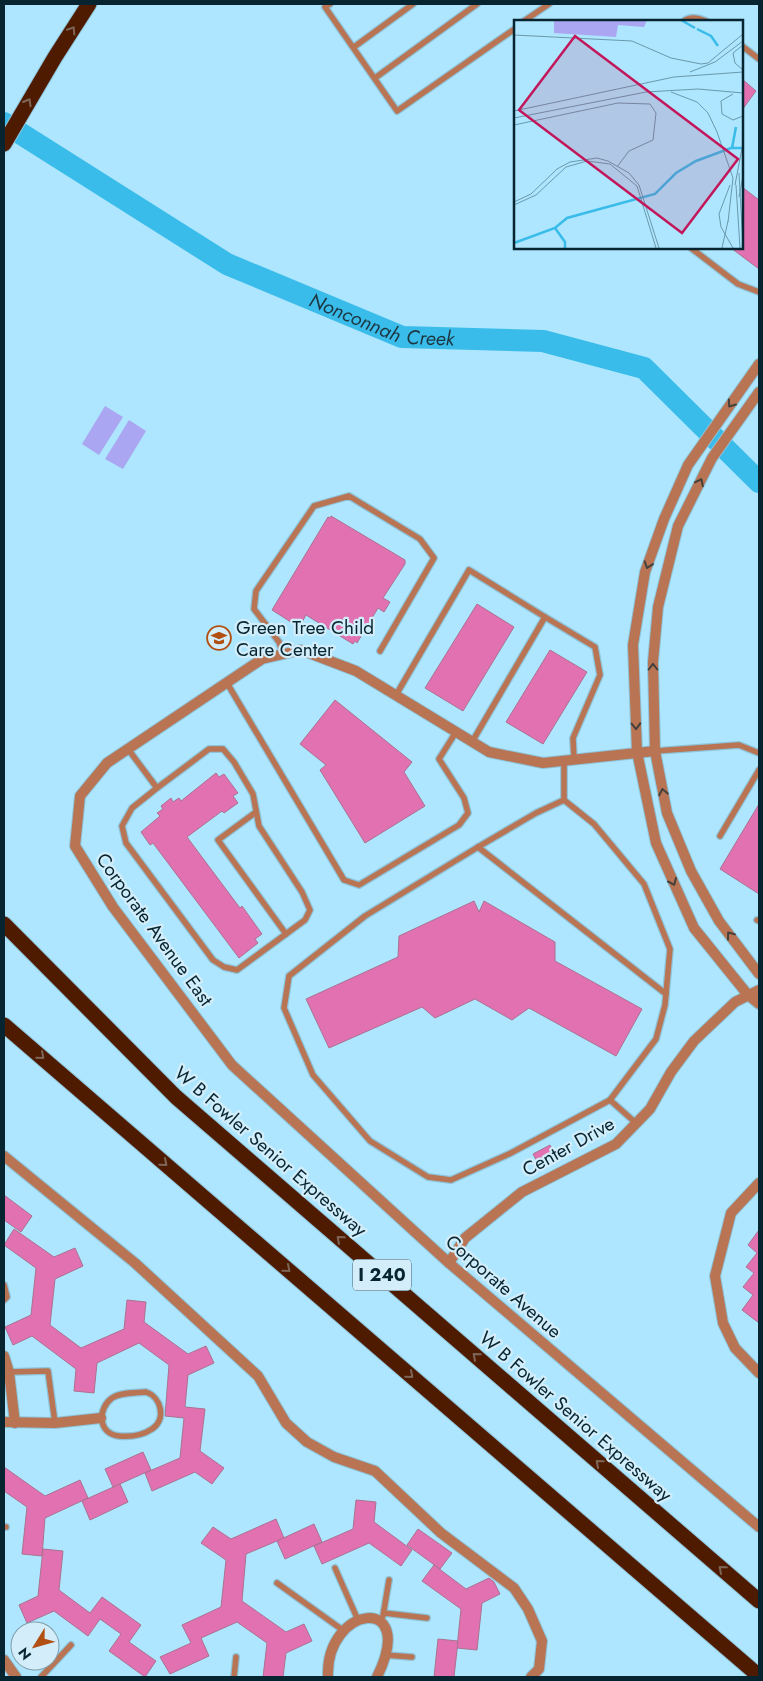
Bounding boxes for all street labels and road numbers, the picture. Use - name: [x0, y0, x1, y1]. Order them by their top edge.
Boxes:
- street label: Corporate Avenue East: [90, 847, 220, 1012]
- street label: W B Fowler Senior Expressway: [168, 1060, 373, 1243]
- street label: Center Drive: [517, 1110, 619, 1183]
- street label: Corporate Avenue: [440, 1228, 568, 1345]
- road number: I 240: [353, 1260, 411, 1290]
- street label: W B Fowler Senior Expressway: [473, 1325, 678, 1508]

